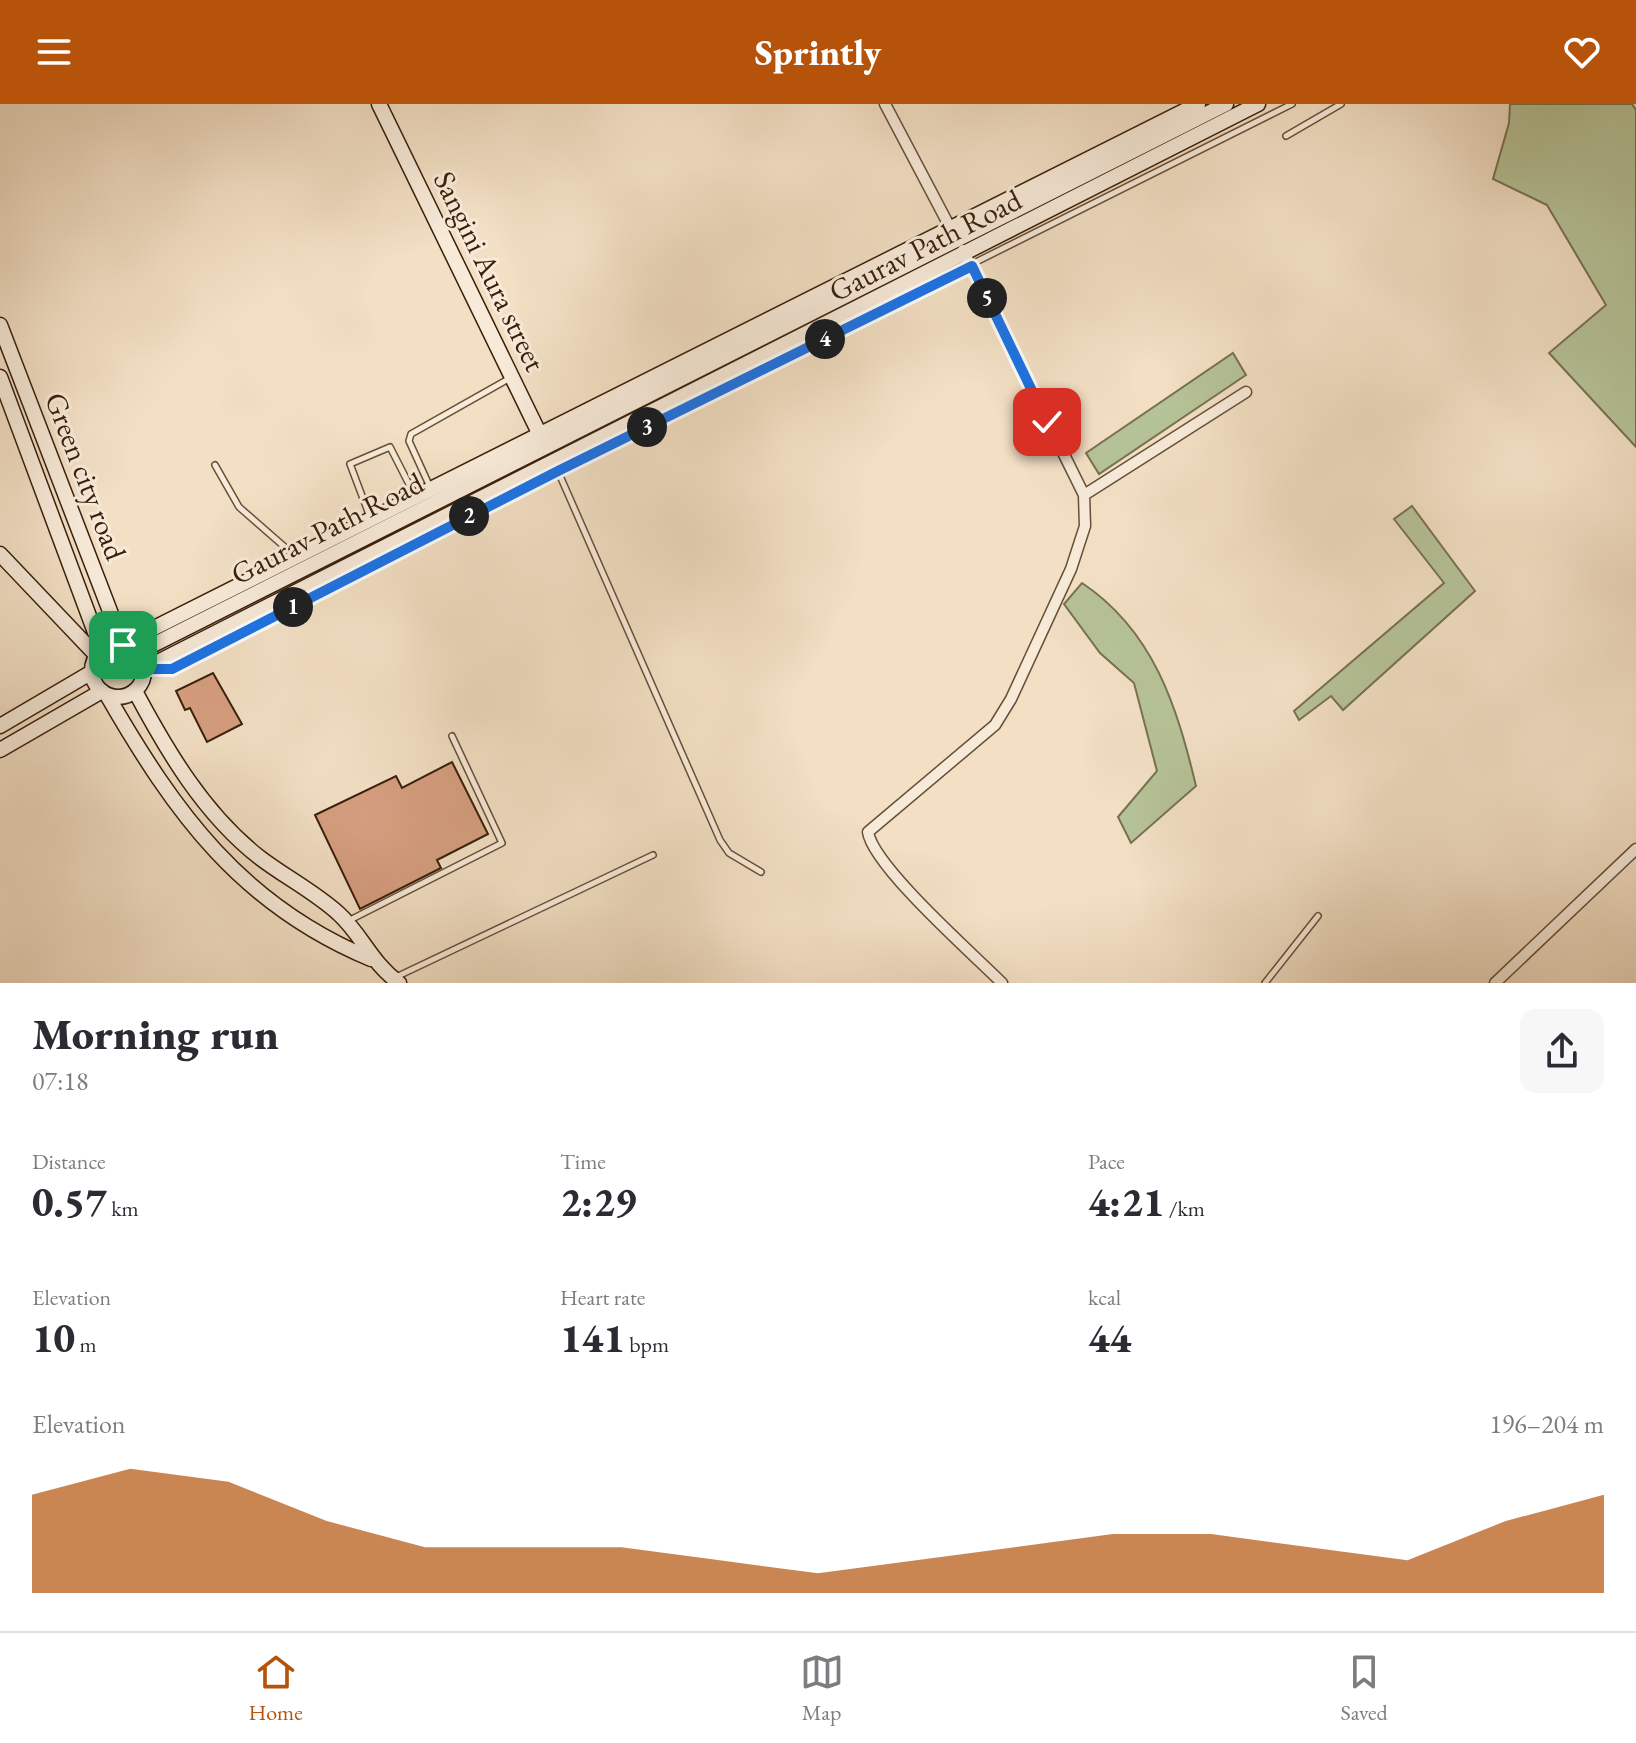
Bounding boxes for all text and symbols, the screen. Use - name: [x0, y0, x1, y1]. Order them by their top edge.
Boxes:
- text: Sprintly: [755, 29, 881, 76]
- icon: menu: [32, 30, 76, 74]
- icon: heart: [1560, 30, 1604, 74]
- street label: Sangini Aura street: [425, 165, 555, 378]
- street label: Gaurav Path Road: [822, 179, 1029, 310]
- pin: 5: [967, 278, 1007, 318]
- text: 5: [981, 283, 993, 312]
- pin: 4: [805, 319, 845, 359]
- text: 4: [819, 324, 831, 353]
- street label: Green city road: [36, 387, 136, 566]
- pin: [1013, 388, 1081, 456]
- icon: check: [1025, 400, 1069, 444]
- pin: 3: [627, 407, 667, 447]
- text: 3: [641, 412, 653, 441]
- street label: Gaurav Path Road: [224, 462, 431, 593]
- pin: 2: [449, 496, 489, 536]
- text: 2: [463, 501, 475, 530]
- pin: 1: [273, 587, 313, 627]
- text: 1: [287, 592, 299, 621]
- pin: [89, 611, 157, 679]
- icon: arrive: [101, 623, 145, 667]
- text: Morning run: [32, 1005, 279, 1062]
- button: share: [1520, 1009, 1604, 1093]
- text: 07:18: [32, 1064, 88, 1098]
- text: Distance: [32, 1147, 105, 1176]
- text: Time: [560, 1147, 606, 1176]
- text: Pace: [1088, 1147, 1125, 1176]
- text: 0.57: [32, 1176, 107, 1228]
- text: 2:29: [560, 1176, 636, 1228]
- text: 4:21: [1088, 1176, 1164, 1228]
- text: km: [107, 1194, 139, 1223]
- text: /km: [1164, 1194, 1205, 1223]
- text: Elevation: [32, 1283, 111, 1312]
- text: Heart rate: [560, 1283, 645, 1312]
- text: kcal: [1088, 1283, 1121, 1312]
- text: 10: [32, 1312, 75, 1364]
- text: 141: [560, 1312, 625, 1364]
- text: 44: [1088, 1312, 1131, 1364]
- text: m: [75, 1330, 97, 1359]
- text: bpm: [625, 1330, 669, 1359]
- text: Elevation: [32, 1407, 126, 1441]
- text: 196–204 m: [1489, 1407, 1604, 1441]
- tab: Home: [248, 1650, 303, 1727]
- tab: Map: [800, 1650, 844, 1727]
- tab: Saved: [1340, 1650, 1388, 1727]

